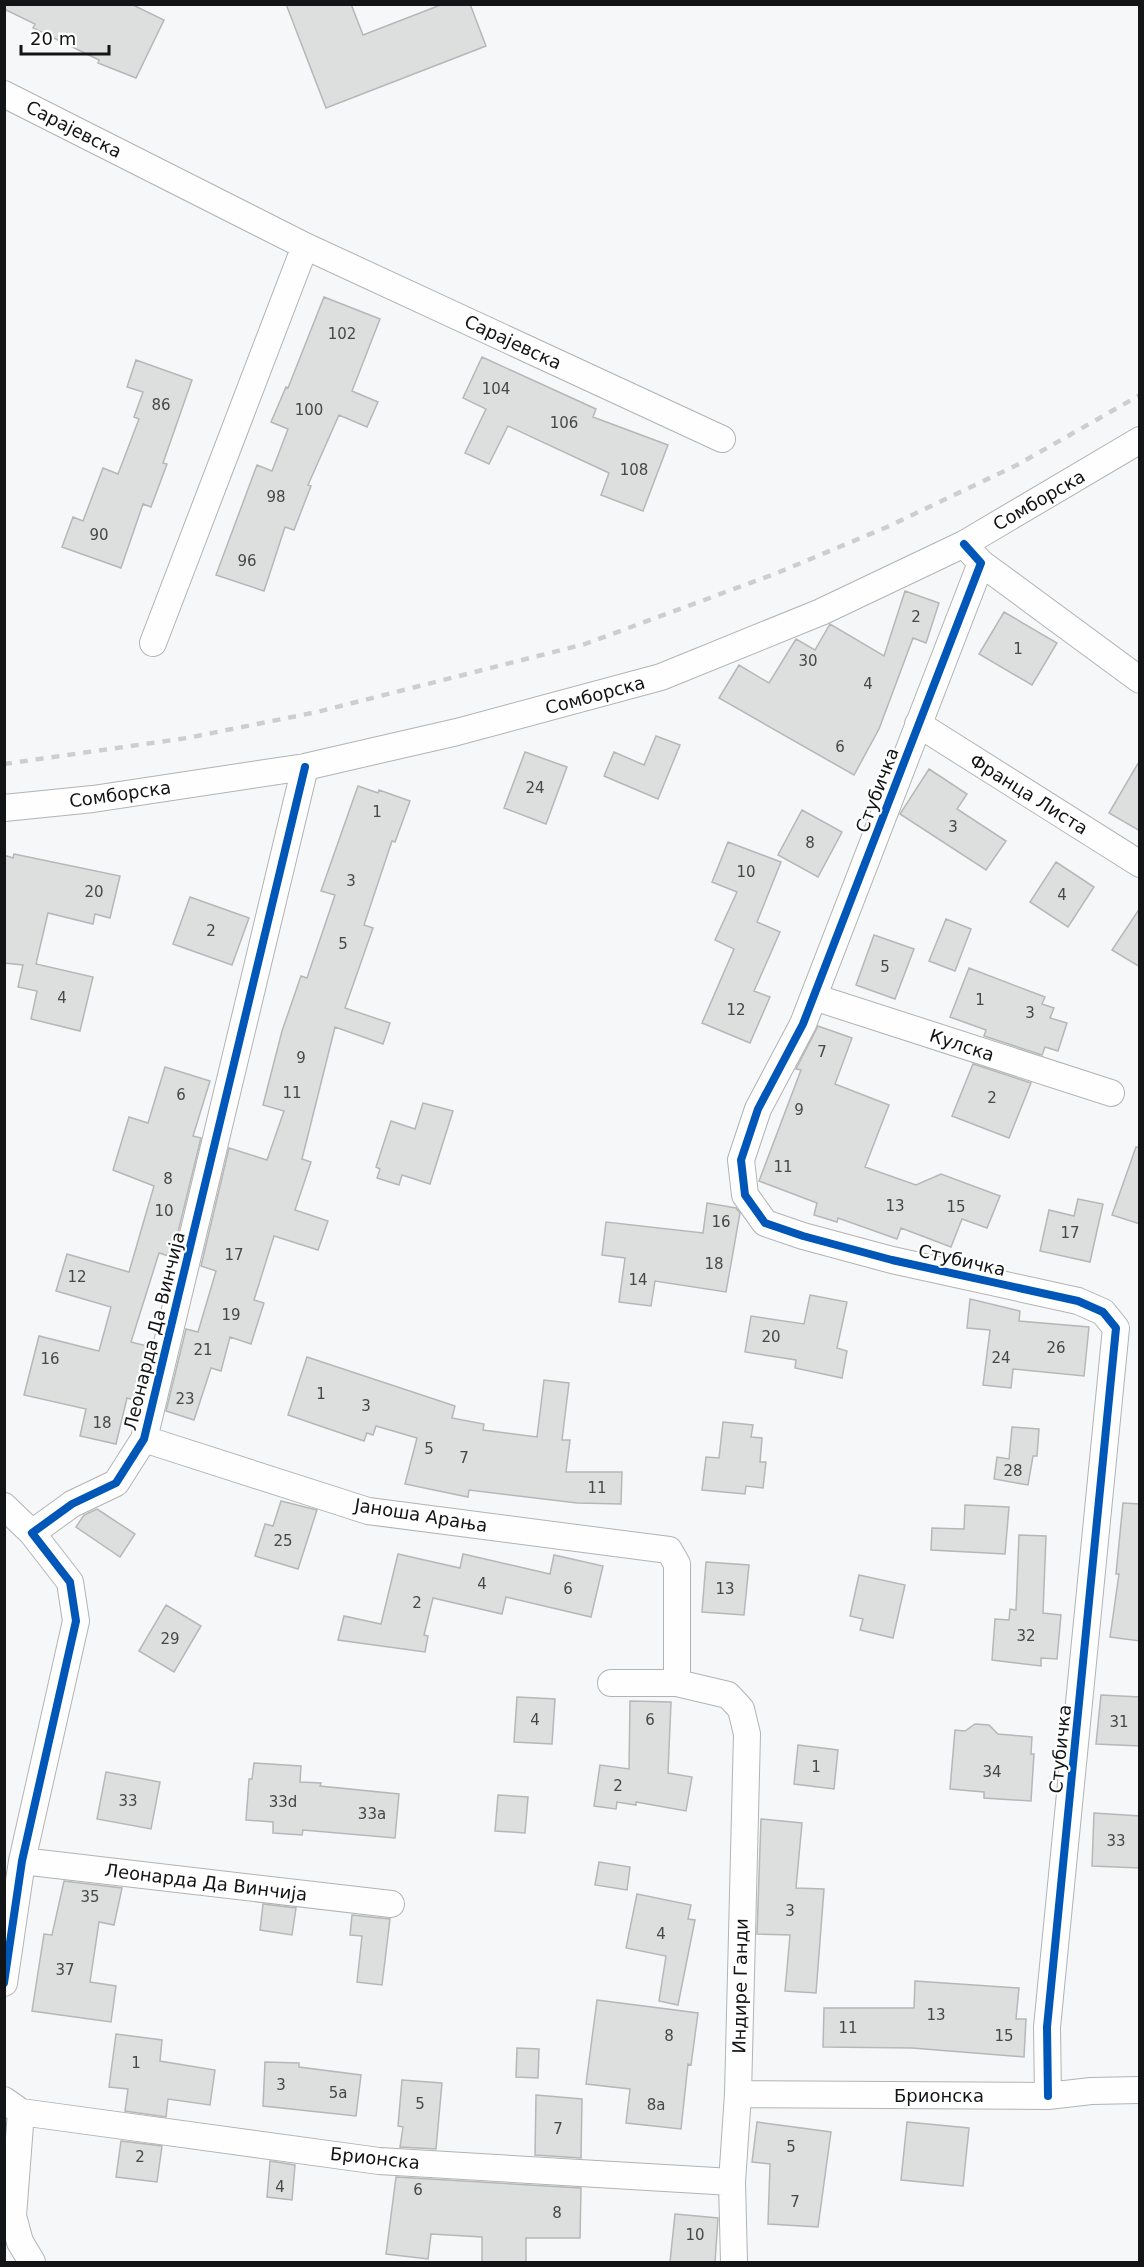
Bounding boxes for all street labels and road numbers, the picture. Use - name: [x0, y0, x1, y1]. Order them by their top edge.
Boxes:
- street label: Сарајевска: [23, 96, 125, 162]
- street label: Сарајевска: [461, 310, 565, 374]
- street label: Сомборска: [989, 465, 1089, 535]
- street label: Сомборска: [543, 672, 647, 718]
- street label: Стубичка: [851, 745, 903, 835]
- street label: Франца Листа: [966, 749, 1092, 839]
- street label: Сомборска: [68, 776, 172, 812]
- street label: Кулска: [927, 1025, 997, 1065]
- street label: Леонарда Да Винчија: [119, 1229, 189, 1433]
- street label: Стубичка: [916, 1240, 1008, 1280]
- street label: Јаноша Арања: [352, 1494, 489, 1536]
- street label: Стубичка: [1045, 1704, 1075, 1794]
- street label: Леонарда Да Винчија: [103, 1859, 309, 1905]
- street label: Индире Ганди: [728, 1918, 752, 2054]
- street label: Брионска: [894, 2085, 984, 2106]
- street label: Брионска: [329, 2143, 421, 2173]

